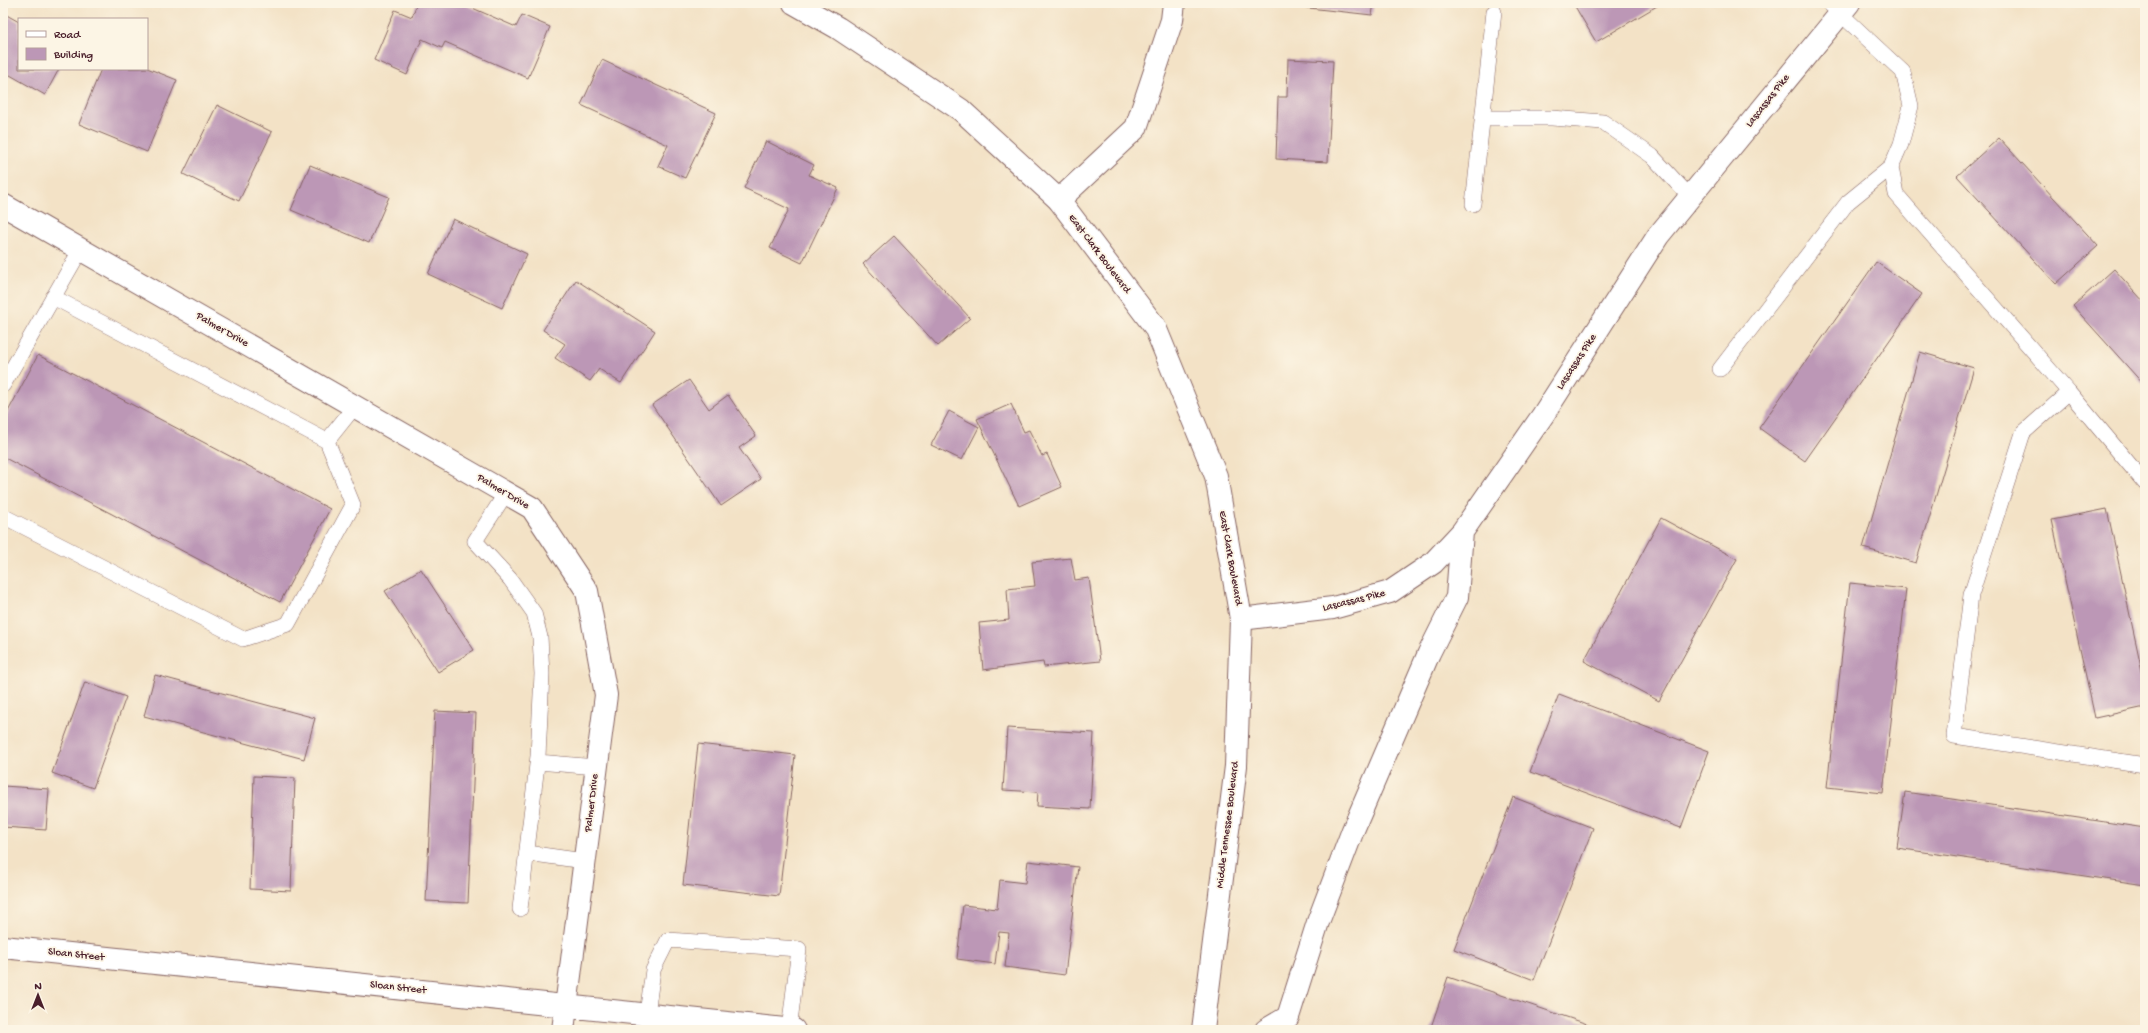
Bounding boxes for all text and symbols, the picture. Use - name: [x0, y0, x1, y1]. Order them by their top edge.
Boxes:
- legend: [18, 18, 148, 70]
- text: Road: [54, 29, 81, 43]
- text: Building: [53, 49, 93, 63]
- street label: Lascassas Pike: [1744, 72, 1793, 130]
- street label: East Clark Boulevard: [1065, 212, 1134, 297]
- street label: Palmer Drive: [193, 310, 251, 350]
- street label: Lascassas Pike: [1555, 332, 1600, 392]
- street label: Palmer Drive: [474, 471, 531, 512]
- street label: East Clark Boulevard: [1216, 510, 1245, 608]
- street label: Lascassas Pike: [1322, 587, 1387, 615]
- street label: Middle Tennessee Boulevard: [1214, 759, 1242, 889]
- street label: Palmer Drive: [582, 773, 602, 834]
- street label: Sloan Street: [47, 946, 106, 964]
- north arrow: [18, 975, 58, 1015]
- street label: Sloan Street: [369, 979, 428, 997]
- text: N: [34, 981, 42, 993]

